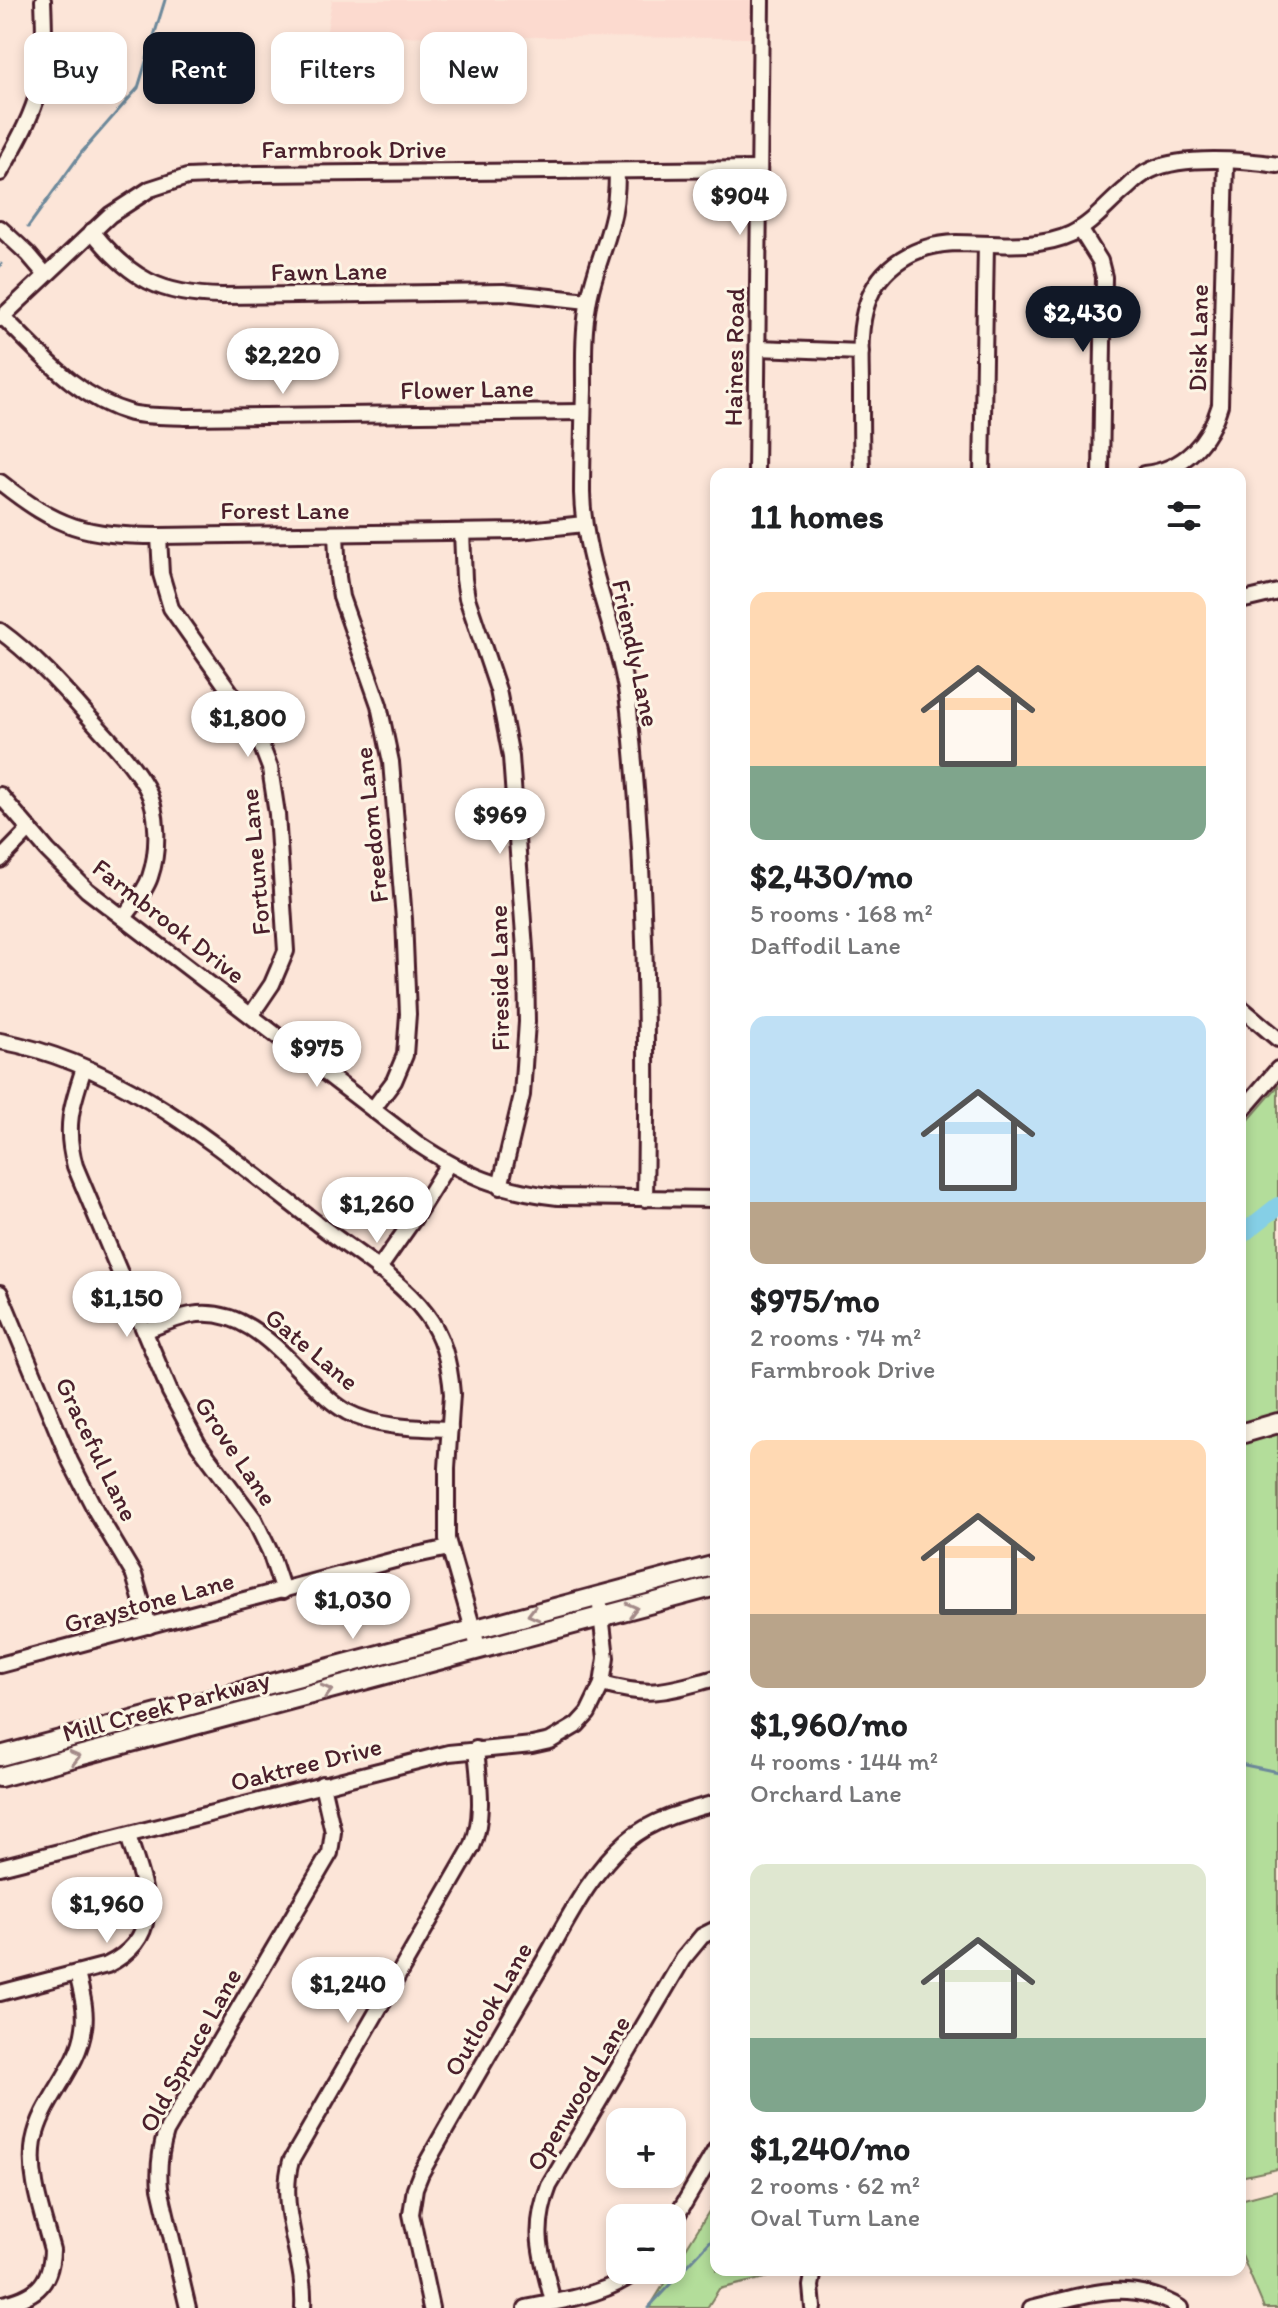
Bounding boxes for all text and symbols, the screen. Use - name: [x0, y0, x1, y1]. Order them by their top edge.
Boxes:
- chip: Buy: [24, 32, 127, 104]
- chip: Rent: [143, 32, 255, 104]
- chip: Filters: [271, 32, 404, 104]
- chip: New: [420, 32, 527, 104]
- street label: Farmbrook Drive: [261, 133, 447, 165]
- pin: $904: [693, 169, 787, 237]
- text: $904: [711, 179, 769, 211]
- street label: Fawn Lane: [270, 254, 388, 288]
- street label: Disk Lane: [1181, 284, 1215, 392]
- pin: $2,430: [1018, 286, 1148, 354]
- street label: Haines Road: [717, 287, 751, 427]
- text: $2,430: [1044, 296, 1122, 328]
- pin: $2,220: [218, 328, 348, 396]
- text: $2,220: [245, 338, 321, 370]
- street label: Flower Lane: [400, 372, 534, 406]
- street label: Forest Lane: [220, 494, 350, 526]
- icon: filters: [1162, 494, 1206, 538]
- text: 11 homes: [750, 496, 884, 537]
- street label: Friendly Lane: [605, 577, 667, 729]
- icon: home: [906, 644, 1050, 788]
- pin: $1,800: [183, 691, 313, 759]
- text: $1,800: [209, 701, 287, 733]
- street label: Freedom Lane: [347, 745, 395, 905]
- street label: Fortune Lane: [233, 787, 277, 937]
- pin: $969: [453, 788, 547, 856]
- text: $969: [473, 798, 527, 830]
- street label: Farmbrook Drive: [86, 851, 252, 991]
- text: $2,430/mo: [750, 856, 913, 897]
- text: 5 rooms · 168 m²: [750, 897, 933, 929]
- street label: Fireside Lane: [482, 905, 516, 1051]
- text: Daffodil Lane: [750, 929, 901, 961]
- pin: $975: [270, 1021, 364, 1089]
- text: $975: [290, 1031, 344, 1063]
- icon: home: [906, 1068, 1050, 1212]
- pin: $1,260: [312, 1177, 442, 1245]
- text: $1,260: [340, 1187, 414, 1219]
- pin: $1,150: [62, 1271, 192, 1339]
- text: $975/mo: [750, 1280, 880, 1321]
- text: $1,150: [90, 1281, 164, 1313]
- street label: Gate Lane: [259, 1301, 365, 1397]
- text: 2 rooms · 74 m²: [750, 1321, 921, 1353]
- text: Farmbrook Drive: [750, 1353, 935, 1385]
- street label: Graceful Lane: [48, 1372, 146, 1526]
- street label: Grove Lane: [188, 1390, 284, 1512]
- icon: home: [906, 1492, 1050, 1636]
- street label: Graystone Lane: [60, 1564, 238, 1640]
- pin: $1,030: [288, 1573, 418, 1641]
- text: $1,030: [314, 1583, 392, 1615]
- one-way arrow: [625, 1602, 639, 1619]
- one-way arrow: [526, 1605, 540, 1622]
- street label: Mill Creek Parkway: [59, 1663, 273, 1749]
- one-way arrow: [319, 1683, 333, 1700]
- text: $1,960/mo: [750, 1704, 908, 1745]
- street label: Oaktree Drive: [227, 1730, 385, 1798]
- text: 4 rooms · 144 m²: [750, 1745, 938, 1777]
- one-way arrow: [68, 1750, 82, 1766]
- text: Orchard Lane: [750, 1777, 902, 1809]
- pin: $1,960: [42, 1877, 172, 1945]
- text: $1,960: [70, 1887, 144, 1919]
- icon: home: [906, 1916, 1050, 2060]
- street label: Outlook Lane: [437, 1936, 539, 2082]
- pin: $1,240: [283, 1957, 413, 2025]
- street label: Old Spruce Lane: [132, 1962, 248, 2138]
- text: $1,240: [310, 1967, 386, 1999]
- street label: Openwood Lane: [519, 2009, 637, 2177]
- map controls: [606, 2108, 686, 2284]
- button: +: [606, 2108, 686, 2188]
- text: $1,240/mo: [750, 2128, 910, 2169]
- text: 2 rooms · 62 m²: [750, 2169, 920, 2201]
- text: Oval Turn Lane: [750, 2201, 920, 2233]
- button: −: [606, 2204, 686, 2284]

